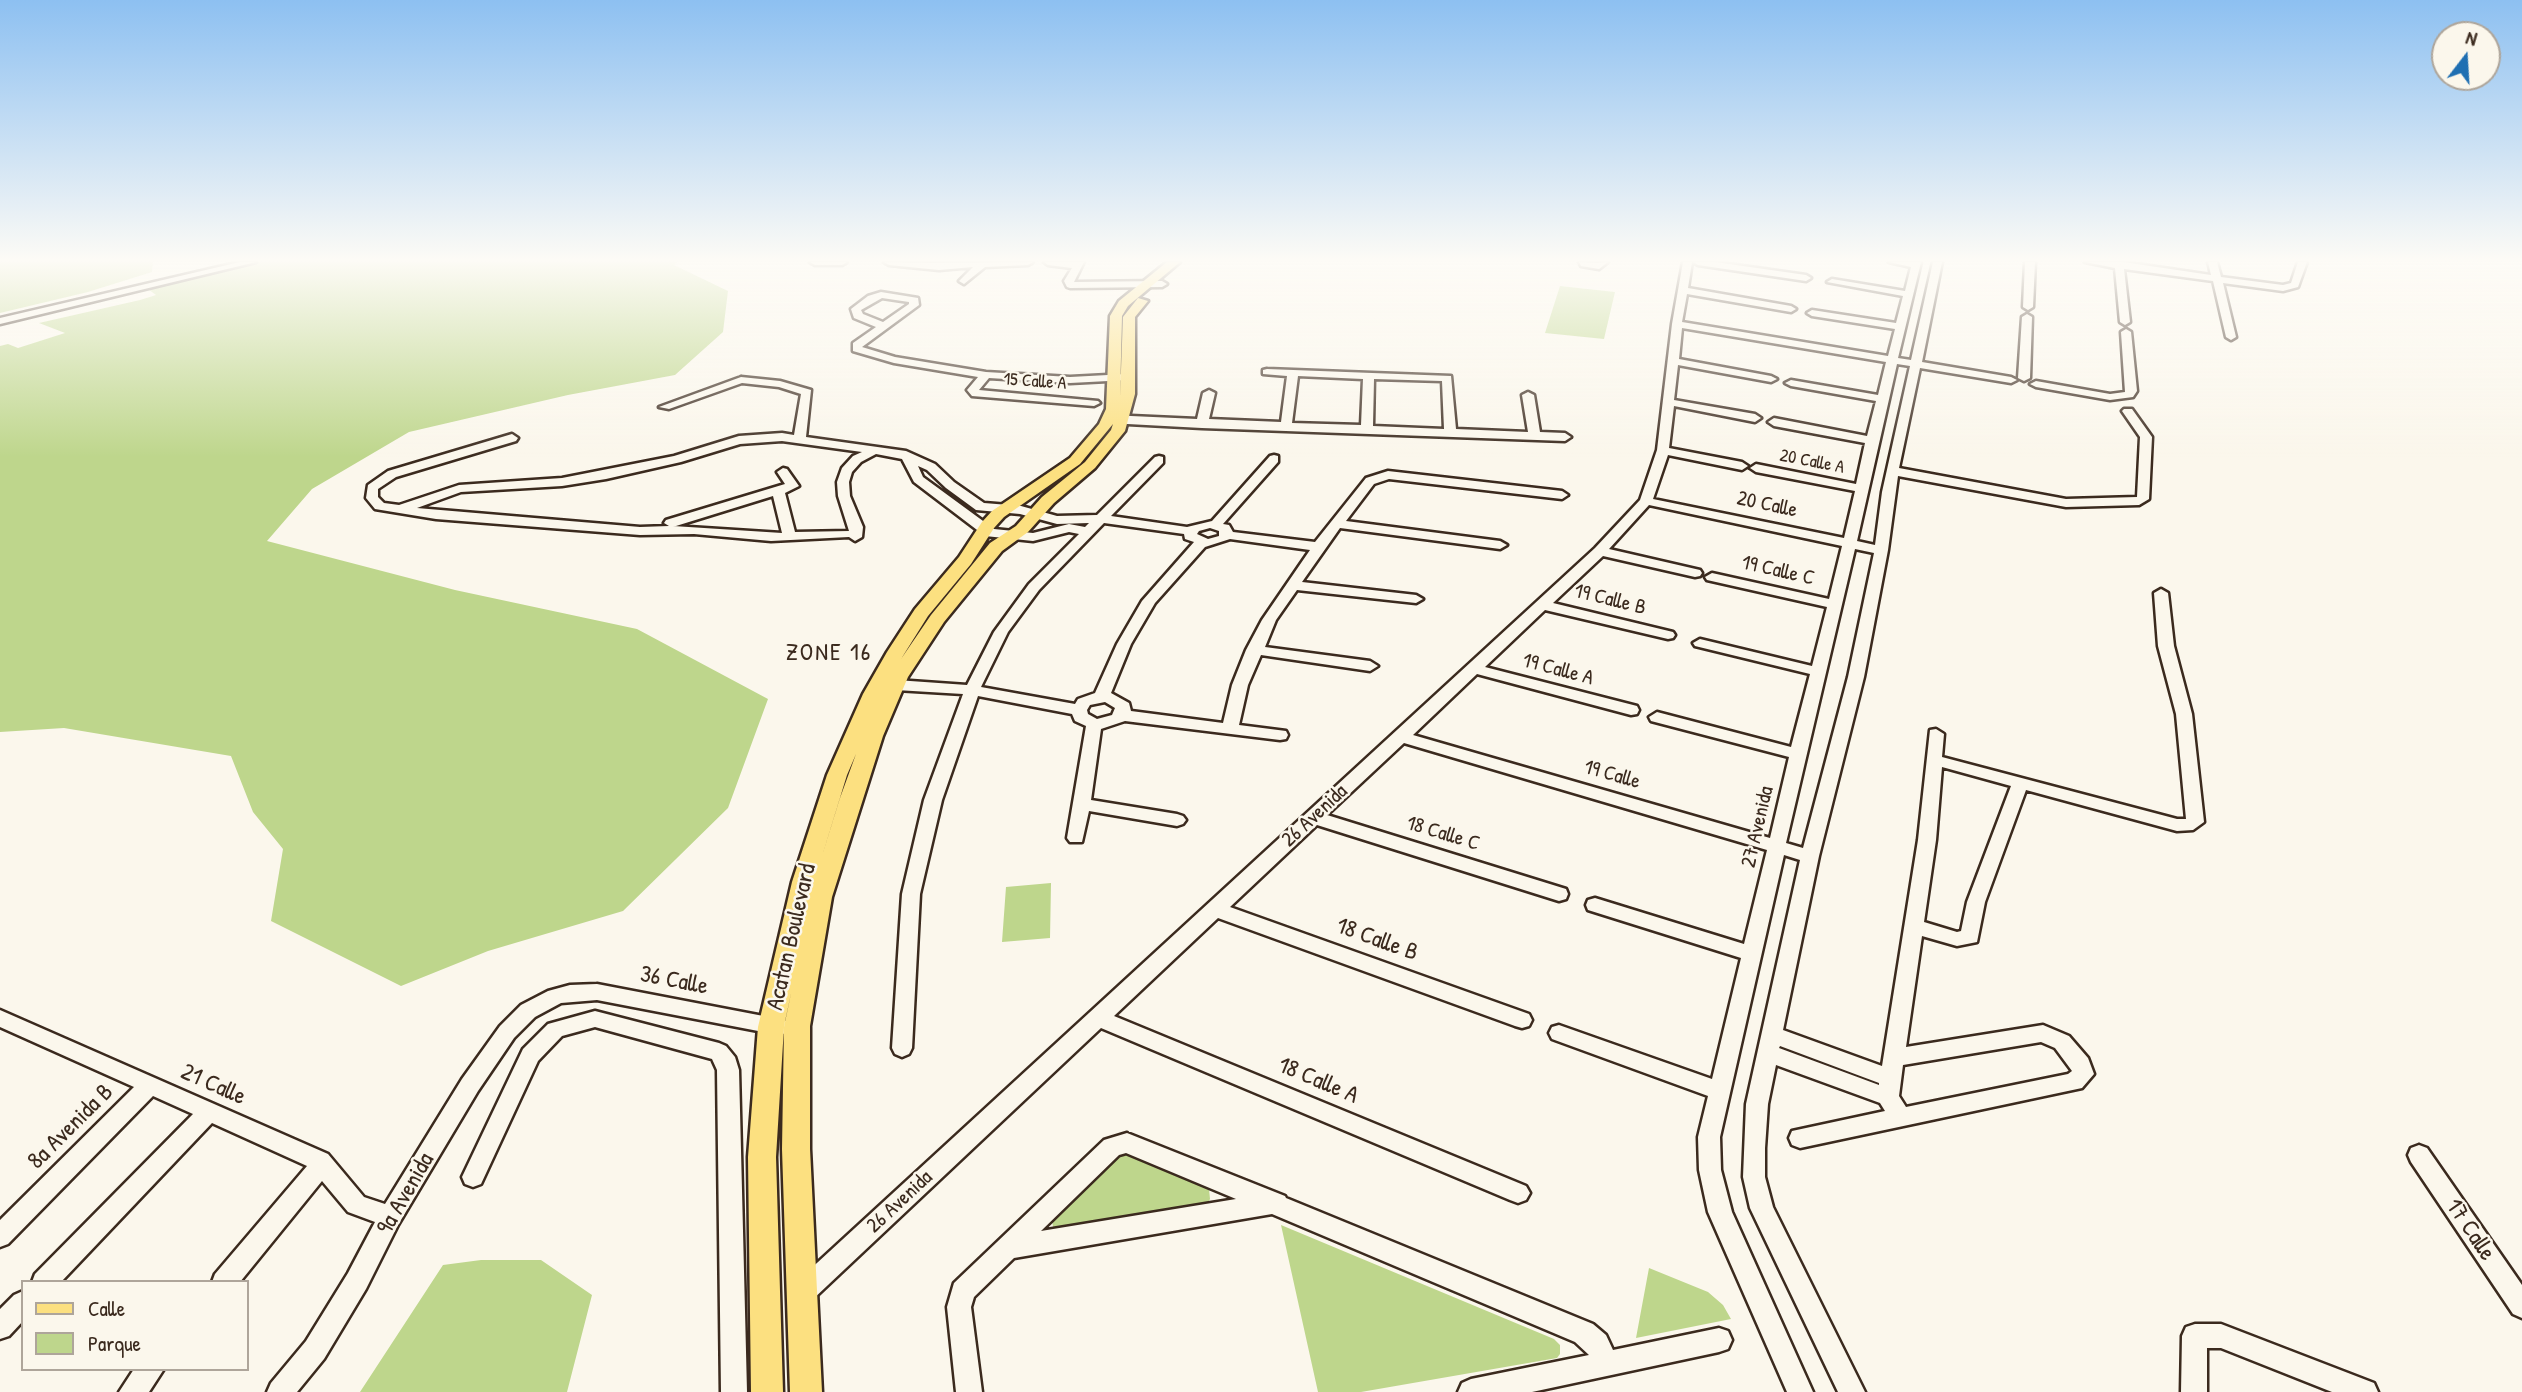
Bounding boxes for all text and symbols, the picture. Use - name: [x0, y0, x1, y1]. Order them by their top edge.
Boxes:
- north arrow: [2431, 21, 2501, 91]
- text: N: [2463, 24, 2480, 52]
- street label: 15 Calle A: [1003, 369, 1067, 395]
- street label: 20 Calle A: [1778, 445, 1846, 479]
- street label: 20 Calle: [1734, 486, 1800, 524]
- street label: 19 Calle C: [1739, 550, 1817, 592]
- street label: 19 Calle B: [1572, 579, 1648, 621]
- district label: ZONE 16: [787, 640, 871, 668]
- street label: 19 Calle A: [1520, 648, 1596, 692]
- street label: 19 Calle: [1581, 755, 1643, 795]
- street label: 26 Avenida: [1277, 779, 1353, 853]
- street label: 27 Avenida: [1736, 784, 1780, 870]
- street label: 18 Calle C: [1403, 811, 1483, 857]
- street label: Acatan Boulevard: [761, 861, 823, 1013]
- street label: 18 Calle B: [1332, 912, 1422, 968]
- street label: 36 Calle: [638, 960, 710, 1002]
- street label: 18 Calle A: [1274, 1051, 1362, 1111]
- street label: 21 Calle: [176, 1058, 250, 1112]
- street label: 8a Avenida B: [22, 1078, 120, 1176]
- street label: 9a Avenida: [371, 1148, 441, 1240]
- street label: 26 Avenida: [862, 1165, 938, 1239]
- street label: 17 Calle: [2439, 1194, 2501, 1266]
- legend: [21, 1280, 248, 1371]
- text: Calle: [88, 1294, 125, 1323]
- text: Parque: [88, 1329, 141, 1358]

